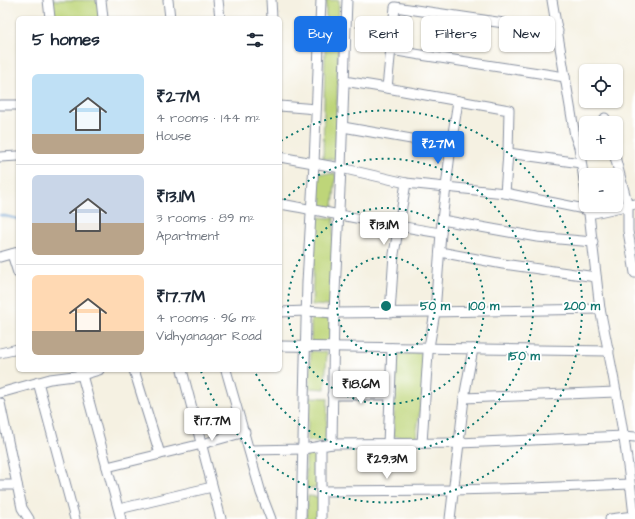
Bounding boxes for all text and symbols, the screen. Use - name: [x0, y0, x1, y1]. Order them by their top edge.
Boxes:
- chip: Buy: [294, 16, 347, 52]
- chip: Rent: [355, 16, 413, 52]
- chip: Filters: [421, 16, 491, 52]
- chip: New: [499, 16, 555, 52]
- text: 5 homes: [32, 28, 100, 52]
- icon: filters: [244, 29, 266, 51]
- map controls: [579, 64, 623, 212]
- button: locate: [579, 64, 623, 108]
- text: ₹27M: [156, 85, 200, 109]
- icon: home: [64, 90, 112, 138]
- text: 4 rooms · 144 m²: [156, 109, 260, 127]
- button: +: [579, 116, 623, 160]
- text: House: [156, 127, 191, 145]
- pin: ₹27M: [414, 131, 462, 165]
- text: ₹27M: [421, 135, 455, 153]
- button: −: [579, 168, 623, 212]
- text: ₹13.1M: [156, 185, 195, 209]
- icon: home: [64, 191, 112, 239]
- text: 3 rooms · 89 m²: [156, 209, 255, 227]
- pin: ₹13.1M: [351, 212, 417, 246]
- text: ₹13.1M: [369, 216, 399, 234]
- text: Apartment: [156, 227, 220, 245]
- text: ₹17.7M: [156, 285, 205, 309]
- icon: home: [64, 291, 112, 339]
- text: 50 m: [420, 298, 451, 315]
- text: 100 m: [469, 298, 500, 315]
- text: 200 m: [563, 298, 601, 315]
- centre of rings: [379, 299, 393, 313]
- text: 4 rooms · 96 m²: [156, 309, 256, 327]
- text: Vidhyanagar Road: [156, 327, 262, 345]
- text: 150 m: [508, 348, 541, 365]
- pin: ₹18.6M: [328, 371, 394, 405]
- text: ₹18.6M: [342, 375, 380, 393]
- pin: ₹17.7M: [179, 408, 245, 442]
- text: ₹17.7M: [193, 412, 231, 430]
- pin: ₹29.3M: [354, 446, 420, 480]
- text: ₹29.3M: [366, 450, 408, 468]

